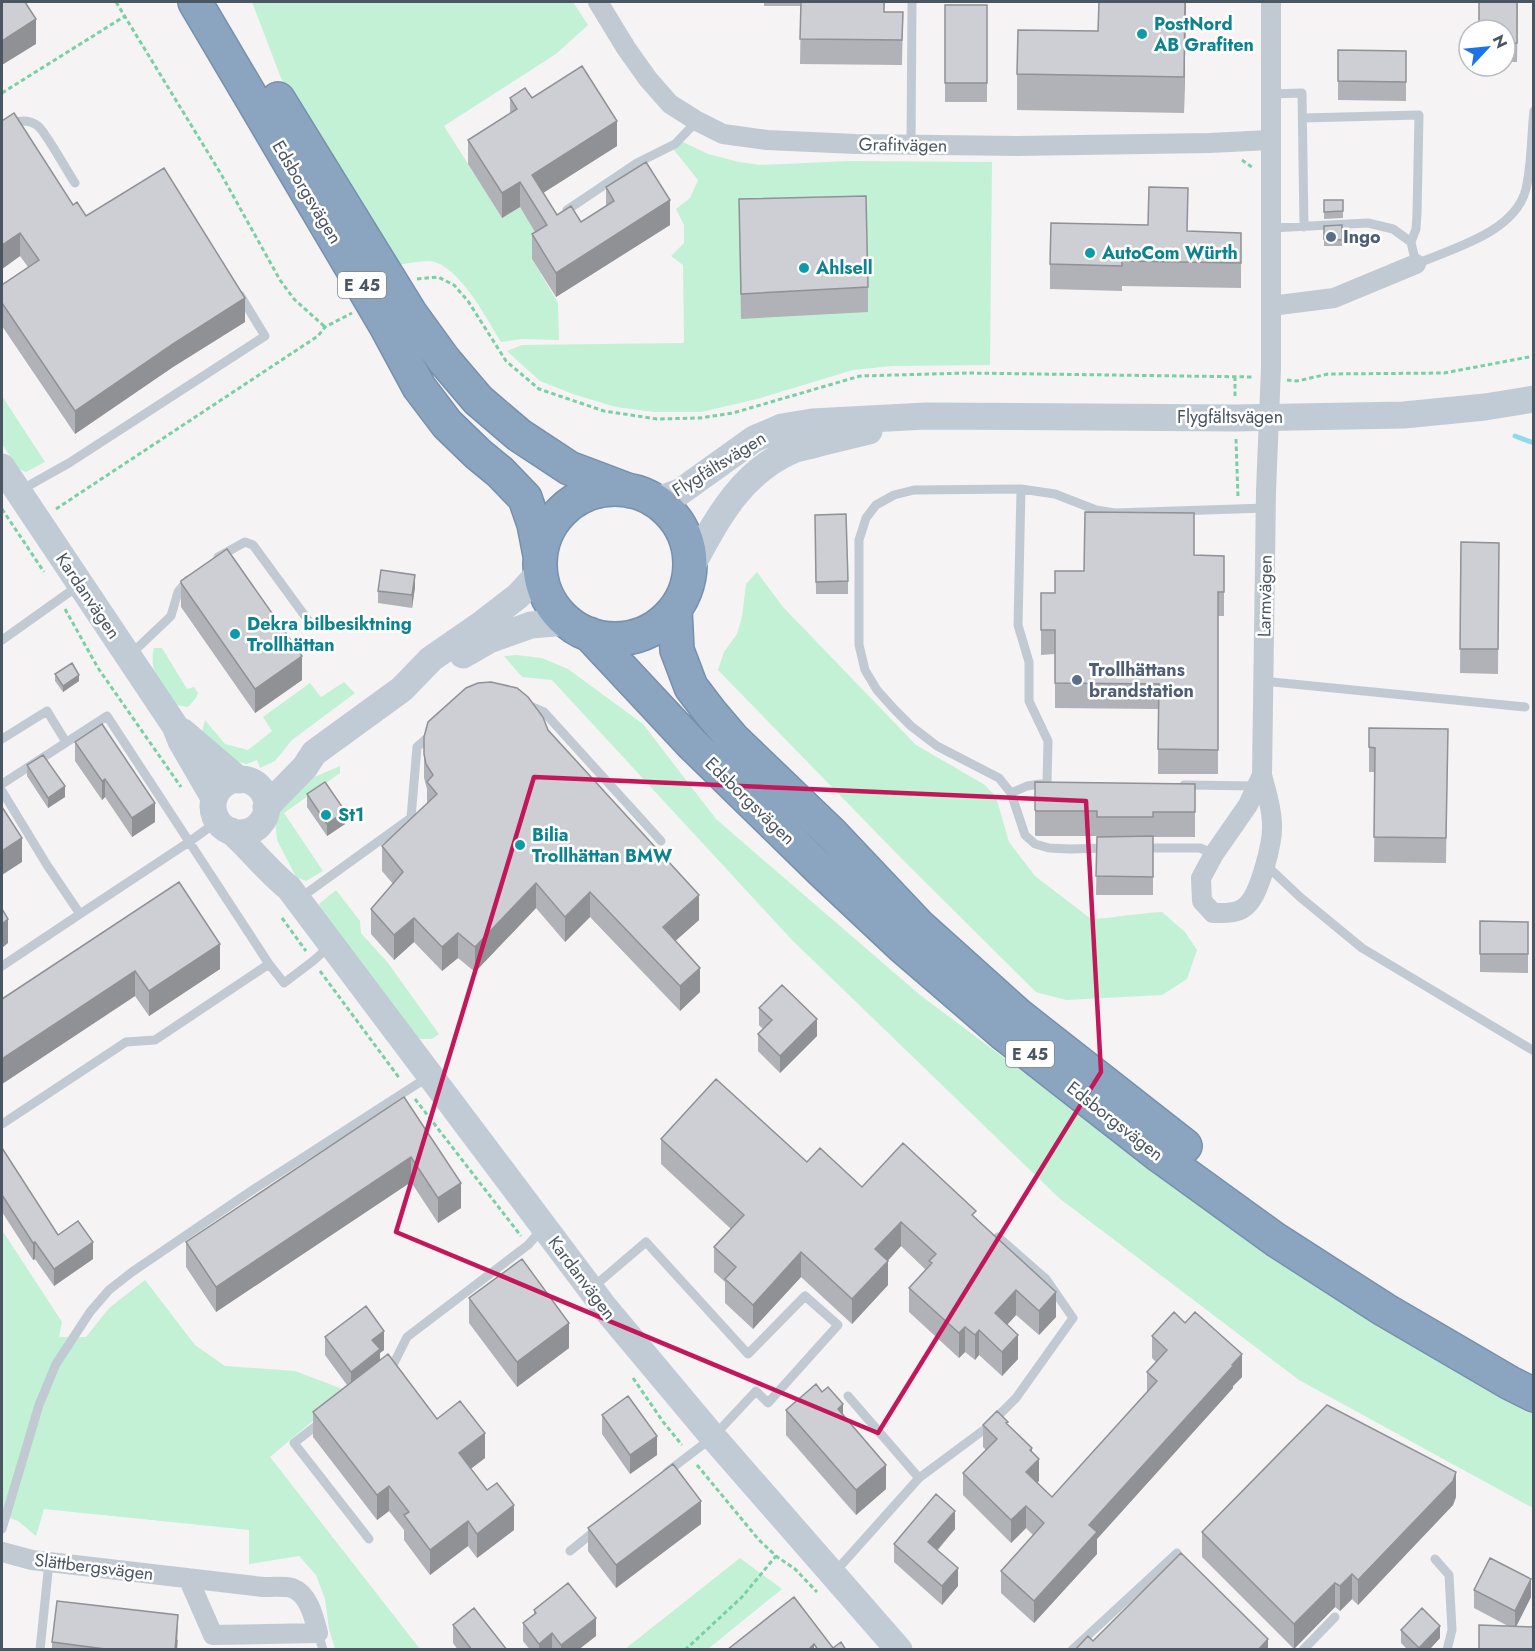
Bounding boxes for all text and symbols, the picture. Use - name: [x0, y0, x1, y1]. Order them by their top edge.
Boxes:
- place label: PostNord AB Grafiten: [1153, 11, 1254, 58]
- north arrow: [1457, 18, 1517, 78]
- marker: PostNord AB Grafiten: [1135, 27, 1149, 41]
- text: N: [1487, 31, 1513, 52]
- street label: Grafitvägen: [858, 131, 948, 159]
- street label: Edsborgsvägen: [266, 135, 348, 249]
- place label: Ingo: [1343, 224, 1381, 250]
- marker: Ingo: [1324, 230, 1338, 244]
- place label: AutoCom Würth: [1101, 240, 1238, 266]
- marker: AutoCom Würth: [1083, 246, 1097, 260]
- place label: Ahlsell: [815, 255, 873, 281]
- marker: Ahlsell: [797, 261, 811, 275]
- road number: E 45: [338, 272, 386, 298]
- street label: Flygfältsvägen: [1177, 404, 1283, 430]
- street label: Flygfältsvägen: [667, 425, 771, 503]
- street label: Kardanvägen: [50, 548, 126, 644]
- street label: Larmvägen: [1251, 555, 1279, 637]
- place label: Dekra bilbesiktning Trollhättan: [247, 611, 412, 658]
- marker: Dekra bilbesiktning Trollhättan: [228, 627, 242, 641]
- place label: Trollhättans brandstation: [1089, 657, 1194, 704]
- marker: Trollhättans brandstation: [1070, 673, 1084, 687]
- street label: Edsborgsvägen: [699, 751, 801, 851]
- place label: St1: [338, 802, 364, 828]
- marker: St1: [319, 808, 333, 822]
- place label: Bilia Trollhättan BMW: [532, 822, 673, 869]
- marker: Bilia Trollhättan BMW: [513, 838, 527, 852]
- road number: E 45: [1006, 1041, 1054, 1067]
- street label: Edsborgsvägen: [1061, 1075, 1169, 1167]
- street label: Kardanvägen: [542, 1231, 622, 1325]
- street label: Slättbergsvägen: [33, 1547, 155, 1587]

